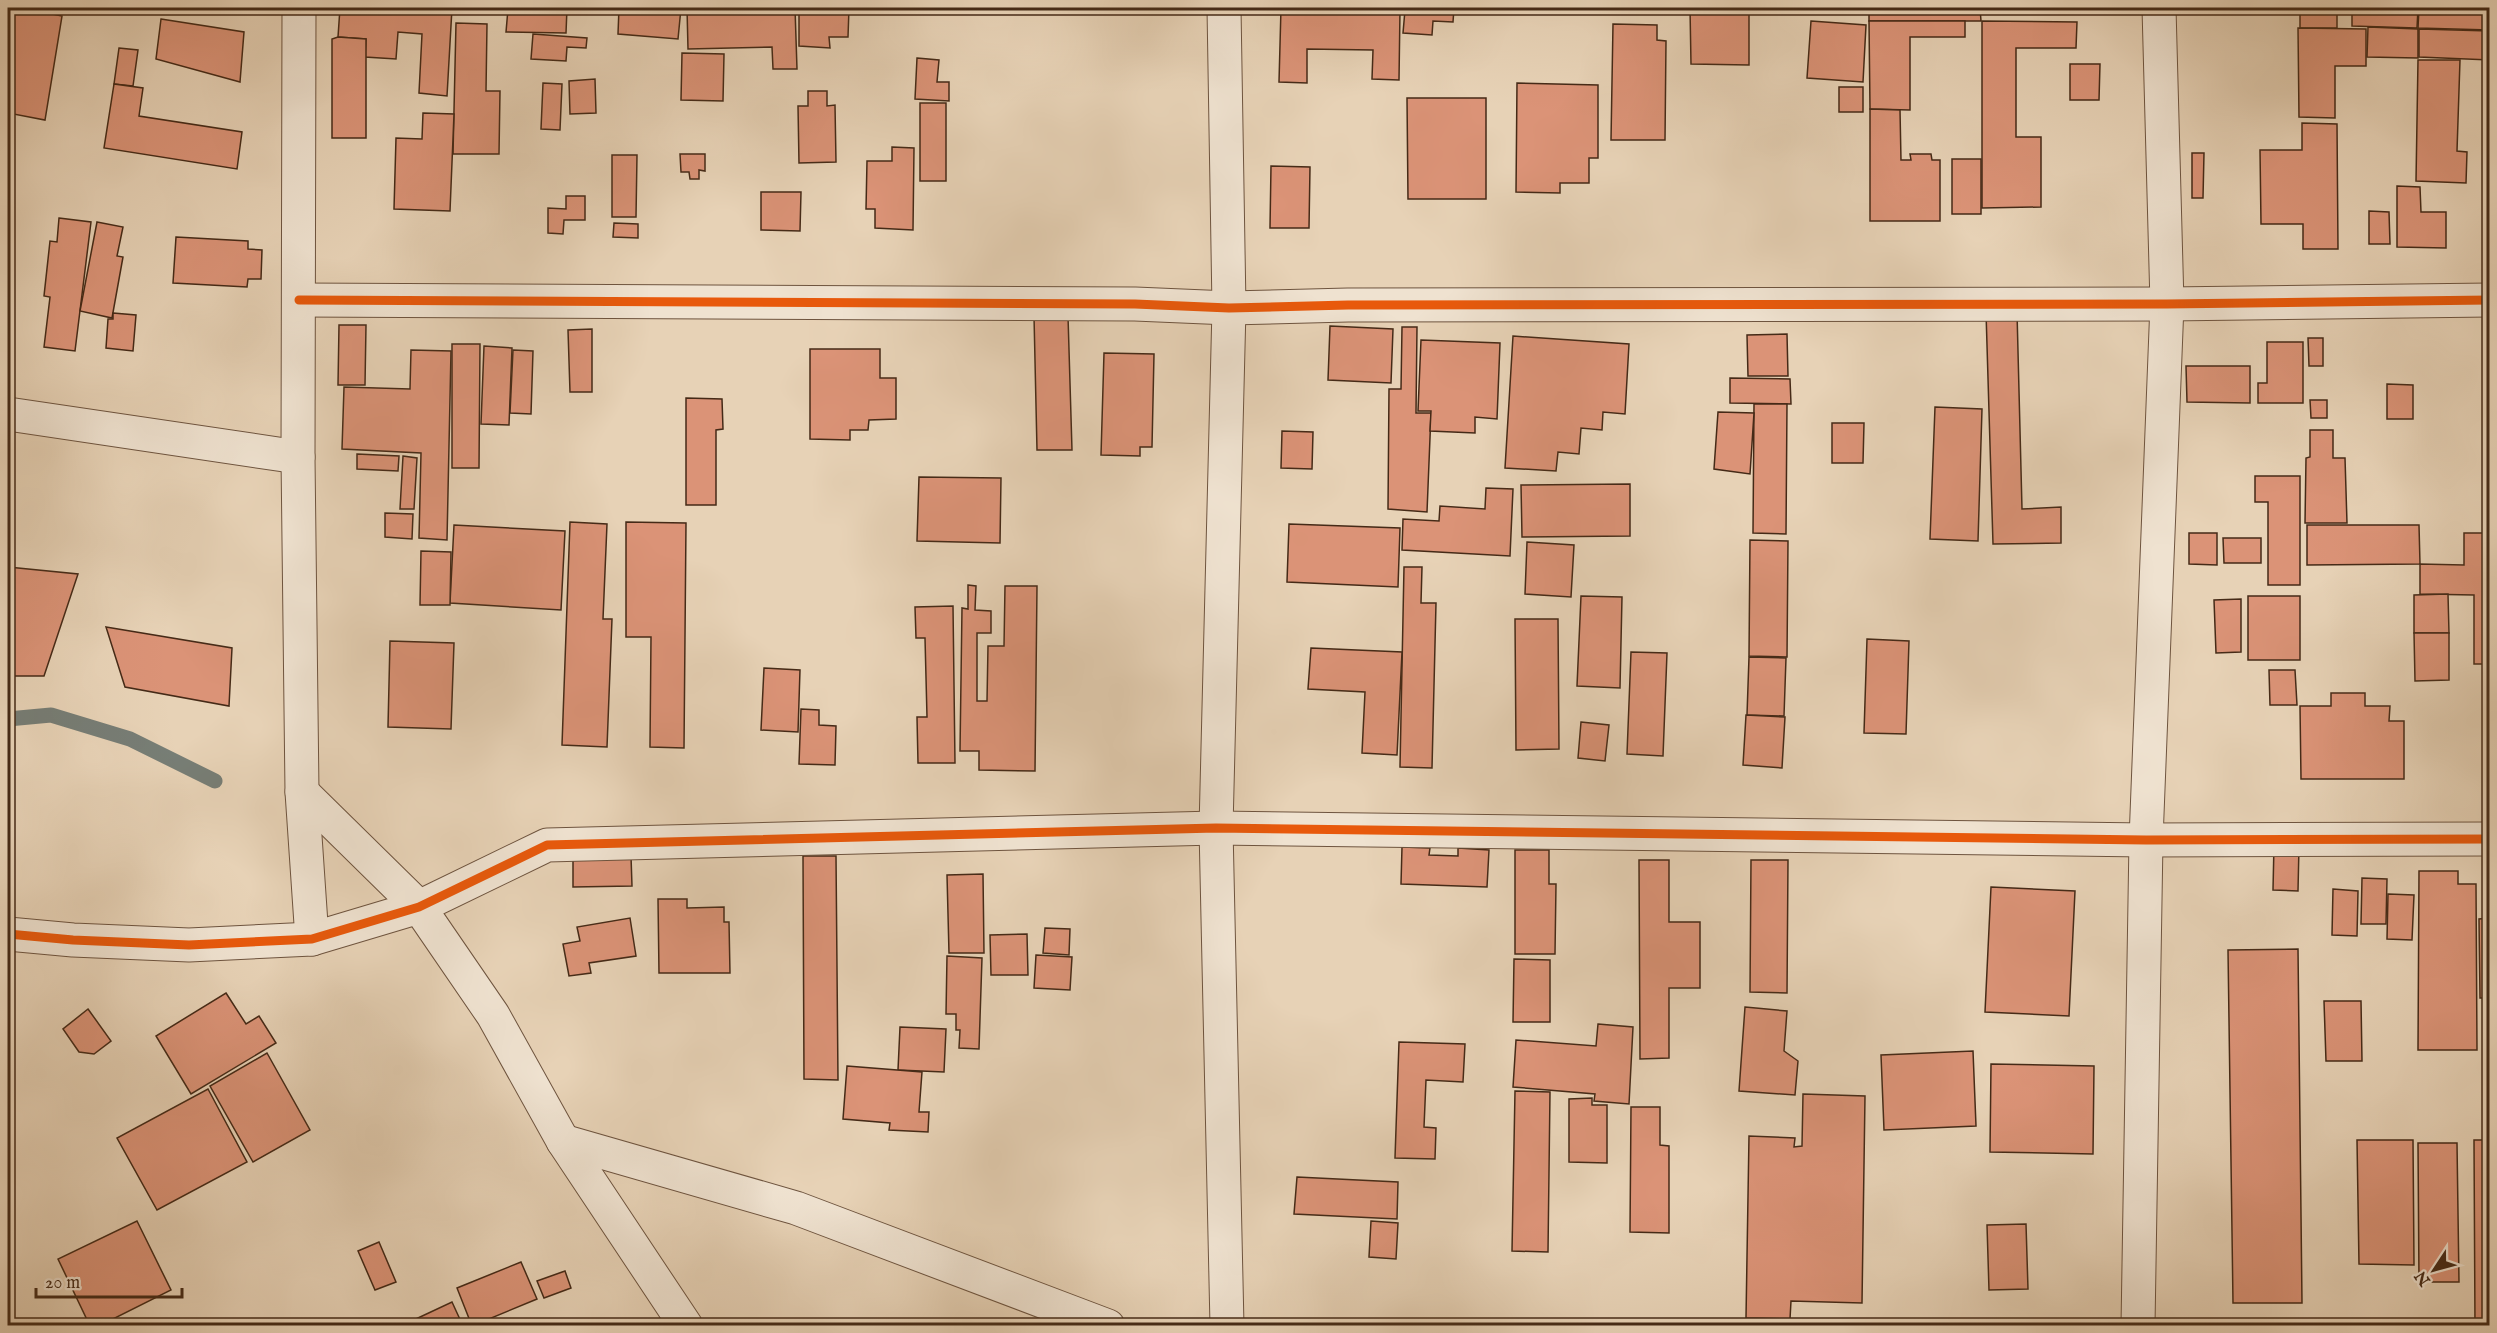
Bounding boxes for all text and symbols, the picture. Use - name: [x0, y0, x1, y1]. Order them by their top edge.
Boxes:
- north arrow: [2404, 1240, 2464, 1300]
- scale bar: [36, 1261, 182, 1299]
- text: N: [2411, 1266, 2436, 1290]
- text: 20 m: [45, 1272, 80, 1295]

